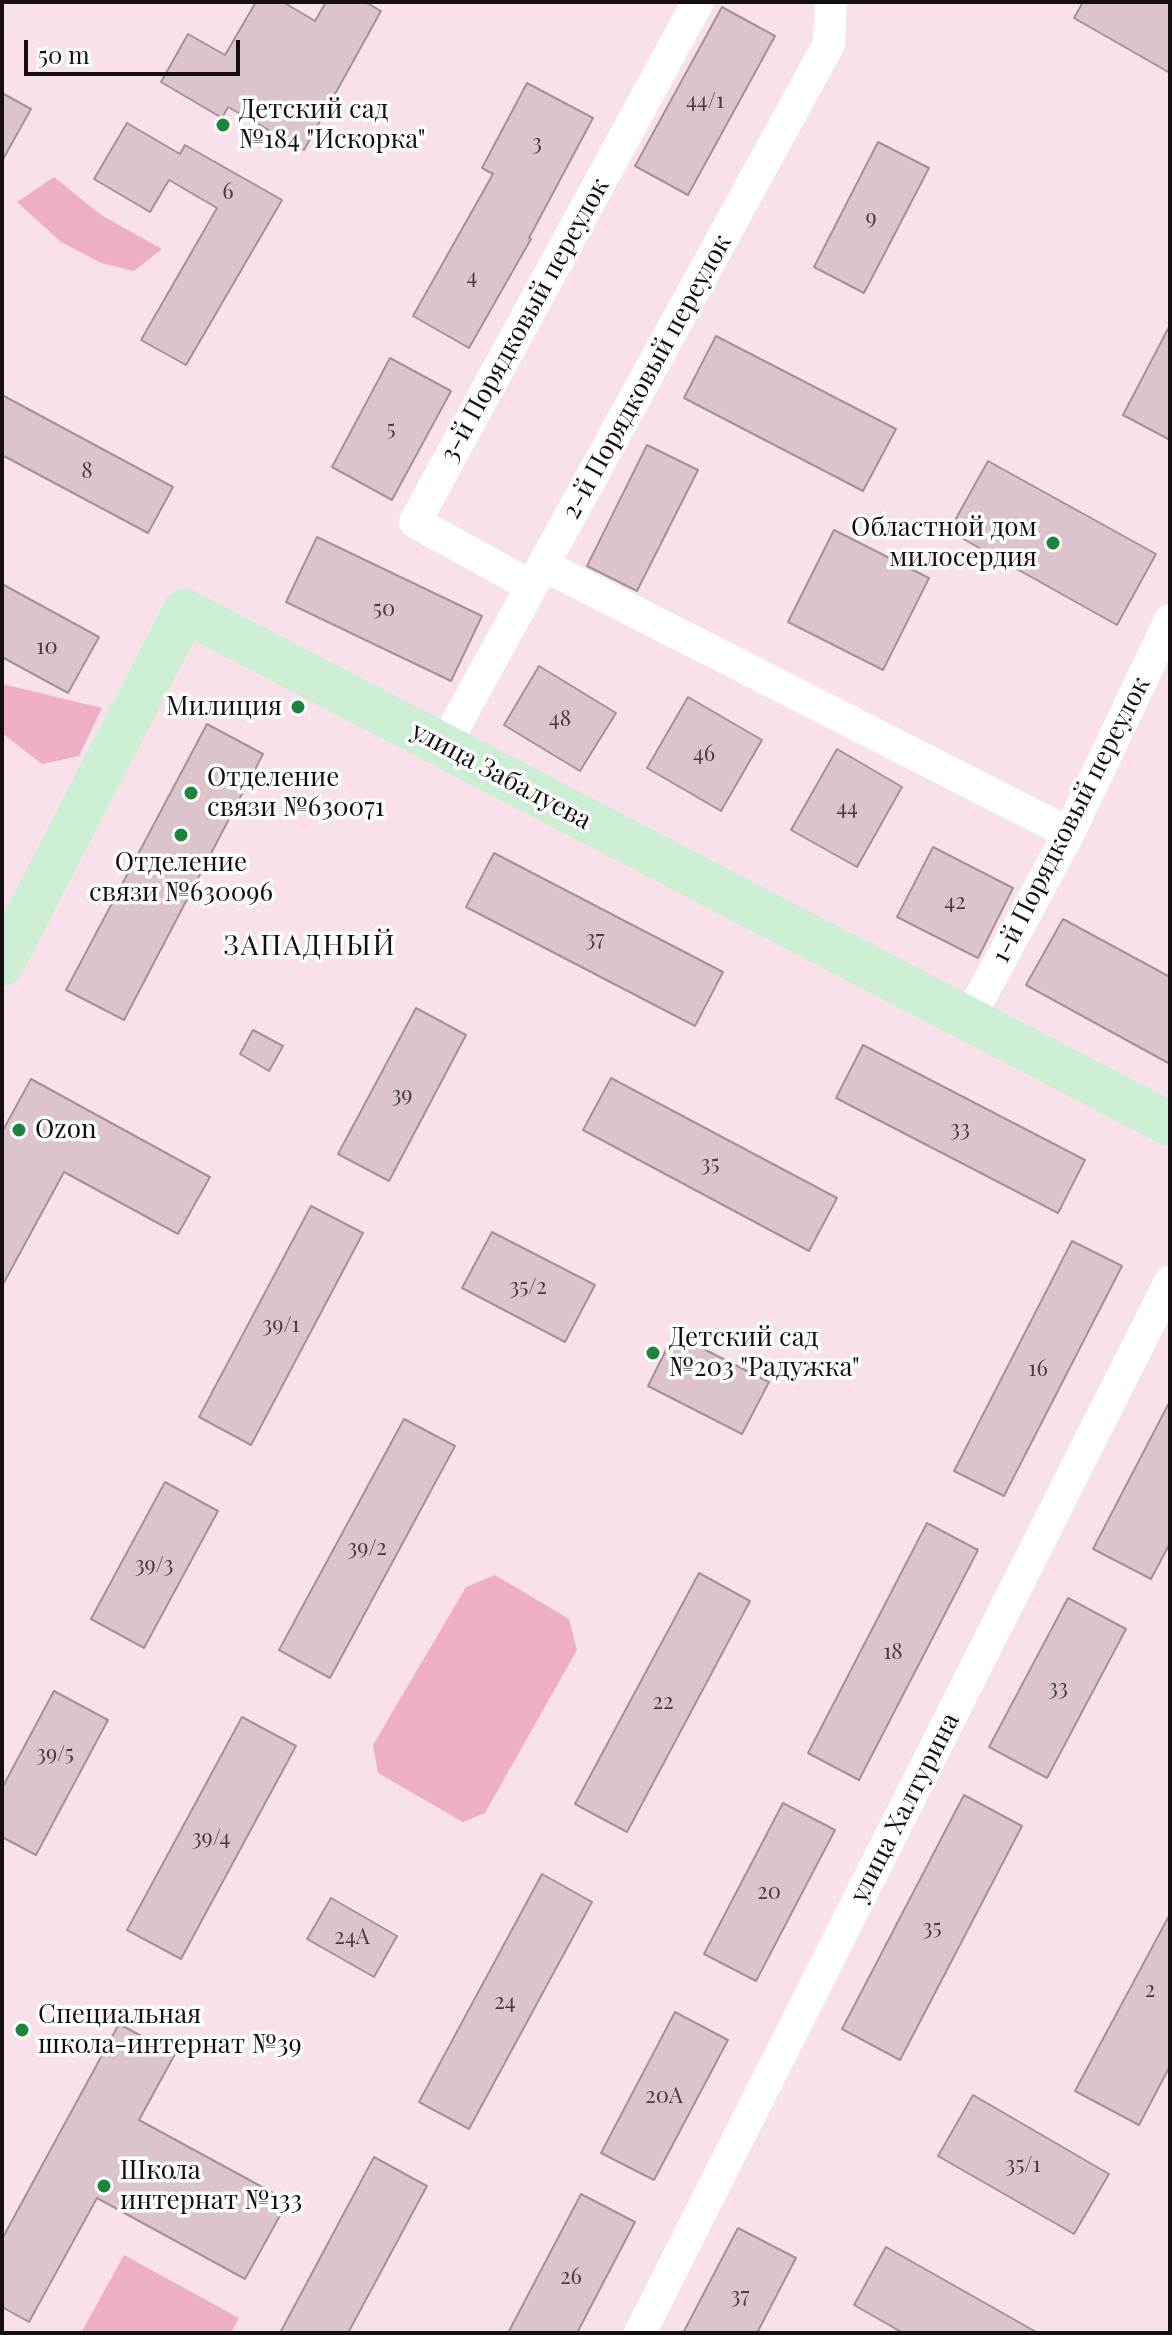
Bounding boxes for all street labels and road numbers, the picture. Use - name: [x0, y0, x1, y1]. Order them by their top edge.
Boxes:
- street label: 3-й Порядковый переулок: [434, 173, 616, 467]
- street label: 2-й Порядковый переулок: [556, 229, 738, 525]
- street label: 1-й Порядковый переулок: [985, 672, 1157, 968]
- street label: улица Забалуева: [406, 715, 596, 837]
- street label: улица Халтурина: [844, 1708, 966, 1908]

